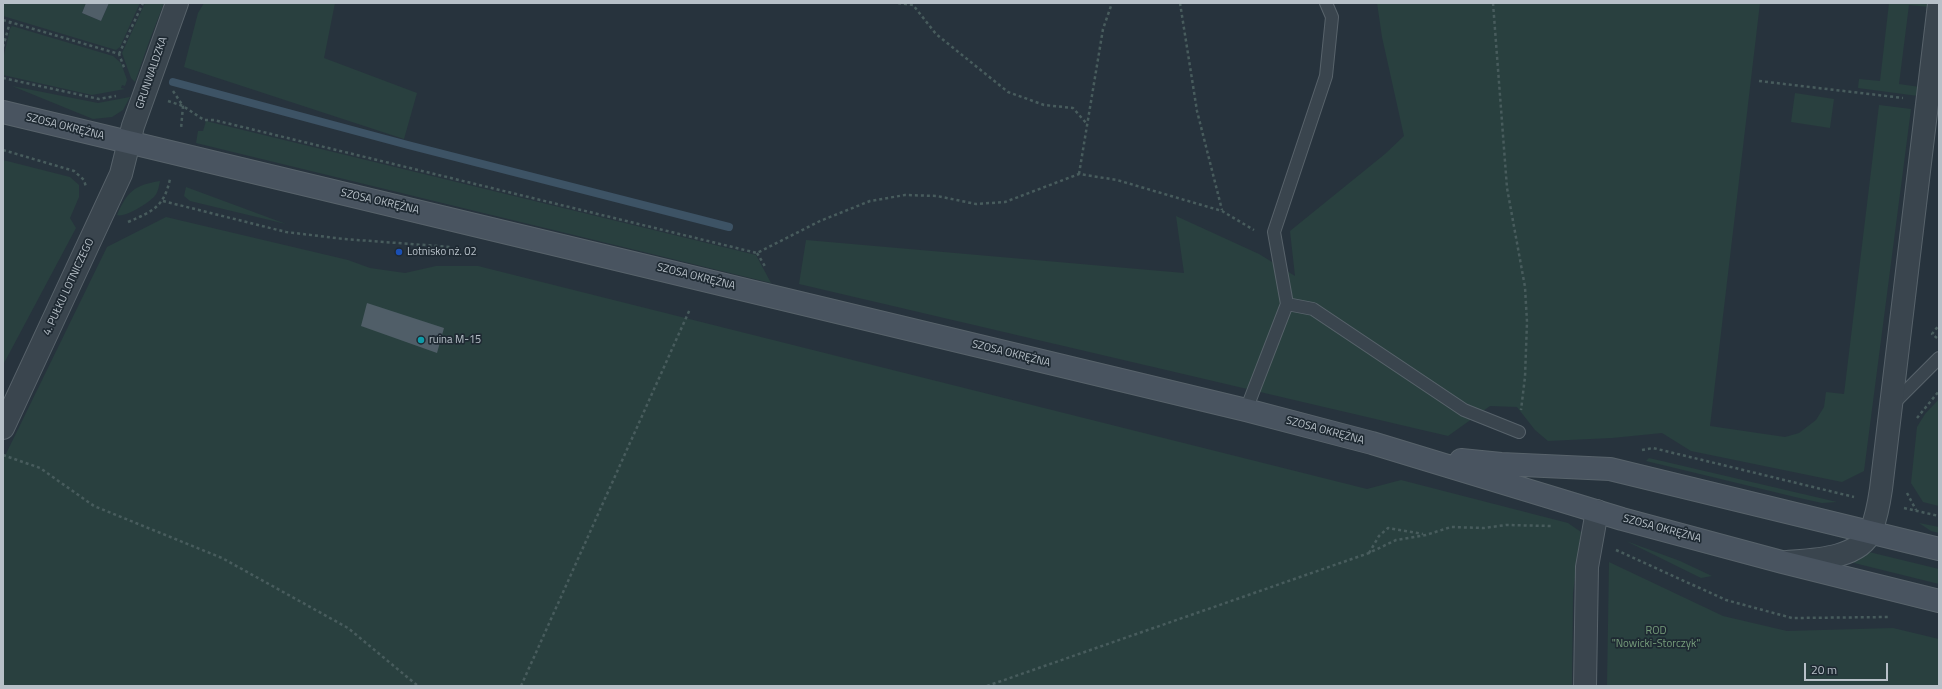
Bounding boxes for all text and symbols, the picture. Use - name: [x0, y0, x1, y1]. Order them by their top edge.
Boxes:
- street label: GRUNWALDZKA: [134, 35, 170, 111]
- street label: SZOSA OKRĘŻNA: [25, 111, 105, 143]
- street label: SZOSA OKRĘŻNA: [339, 187, 421, 217]
- street label: 4. PUŁKU LOTNICZEGO: [41, 236, 97, 338]
- place label: Lotnisko nż. 02: [407, 245, 477, 259]
- marker: Lotnisko nż. 02: [394, 247, 404, 257]
- street label: SZOSA OKRĘŻNA: [656, 261, 736, 293]
- place label: ruina M-15: [429, 333, 481, 347]
- marker: ruina M-15: [416, 335, 426, 345]
- street label: SZOSA OKRĘŻNA: [971, 338, 1051, 370]
- street label: SZOSA OKRĘŻNA: [1285, 414, 1365, 448]
- street label: SZOSA OKRĘŻNA: [1622, 512, 1702, 546]
- park label: ROD "Nowicki-Storczyk": [1612, 624, 1700, 650]
- scale bar: [1806, 655, 1890, 681]
- text: 20 m: [1811, 660, 1837, 679]

